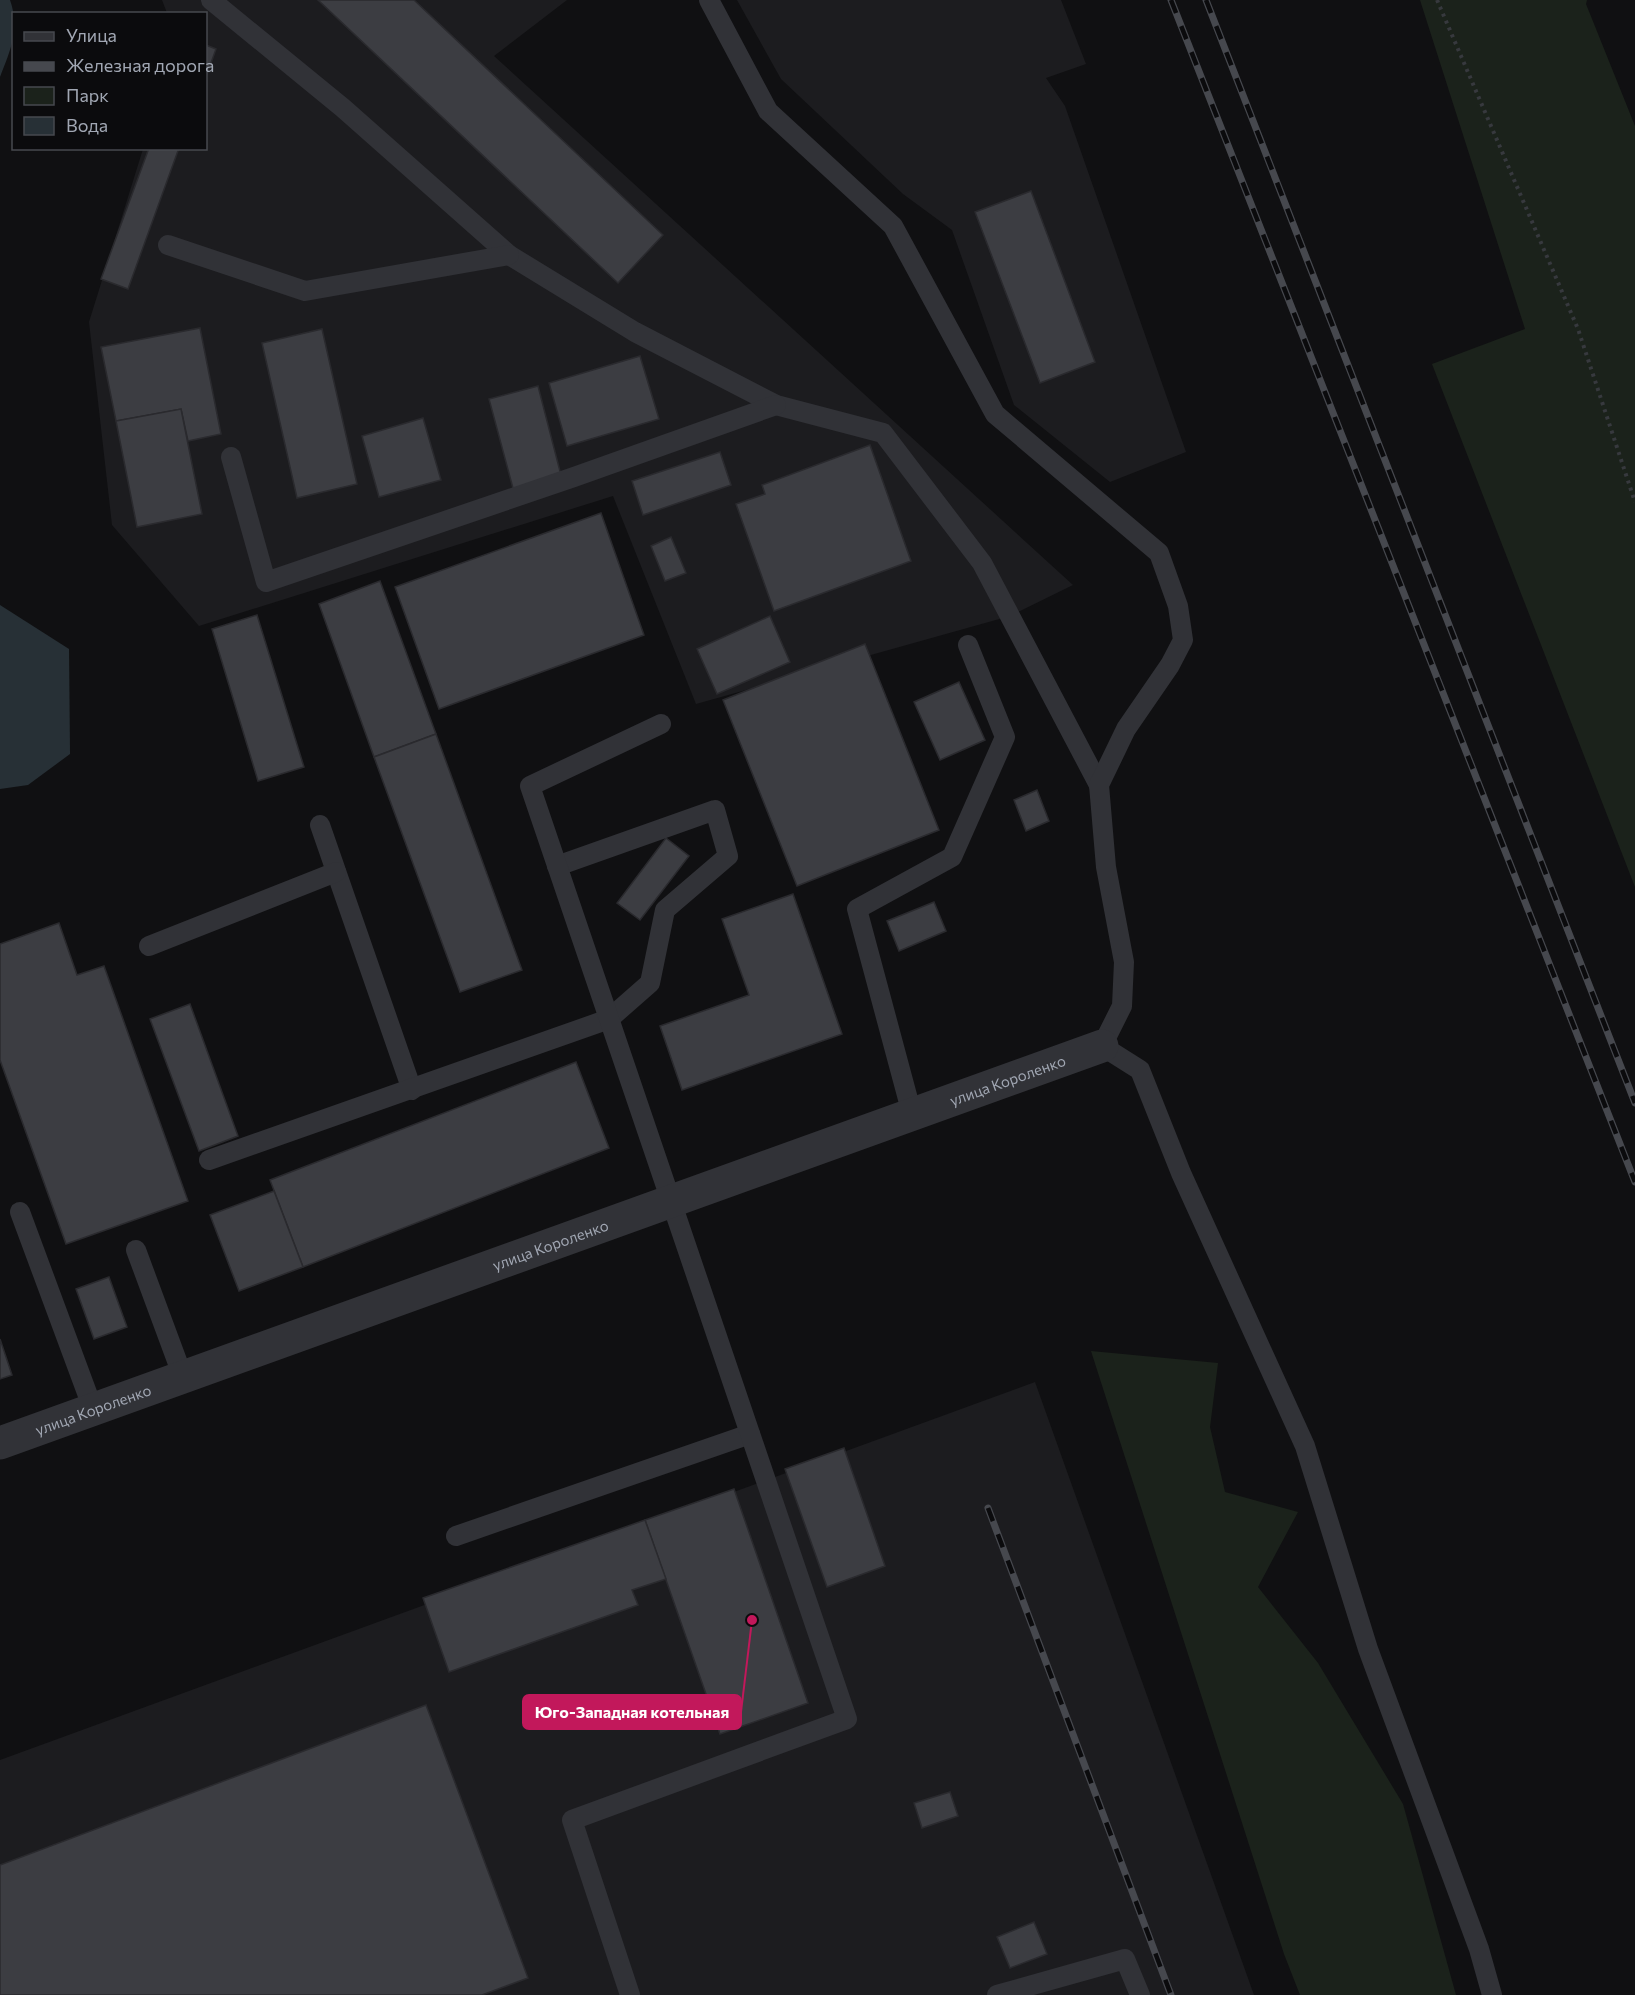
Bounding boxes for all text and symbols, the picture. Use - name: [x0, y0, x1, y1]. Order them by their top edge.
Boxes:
- legend: [12, 12, 207, 150]
- text: Улица: [66, 24, 117, 46]
- text: Железная дорога: [66, 54, 214, 76]
- text: Парк: [66, 84, 109, 106]
- text: Вода: [66, 114, 108, 136]
- street label: улица Короленко: [947, 1051, 1068, 1109]
- street label: улица Короленко: [490, 1216, 611, 1274]
- street label: улица Короленко: [33, 1380, 154, 1439]
- callout: Юго-Западная котельная: [523, 1695, 741, 1729]
- text: Юго-Западная котельная: [535, 1702, 729, 1721]

